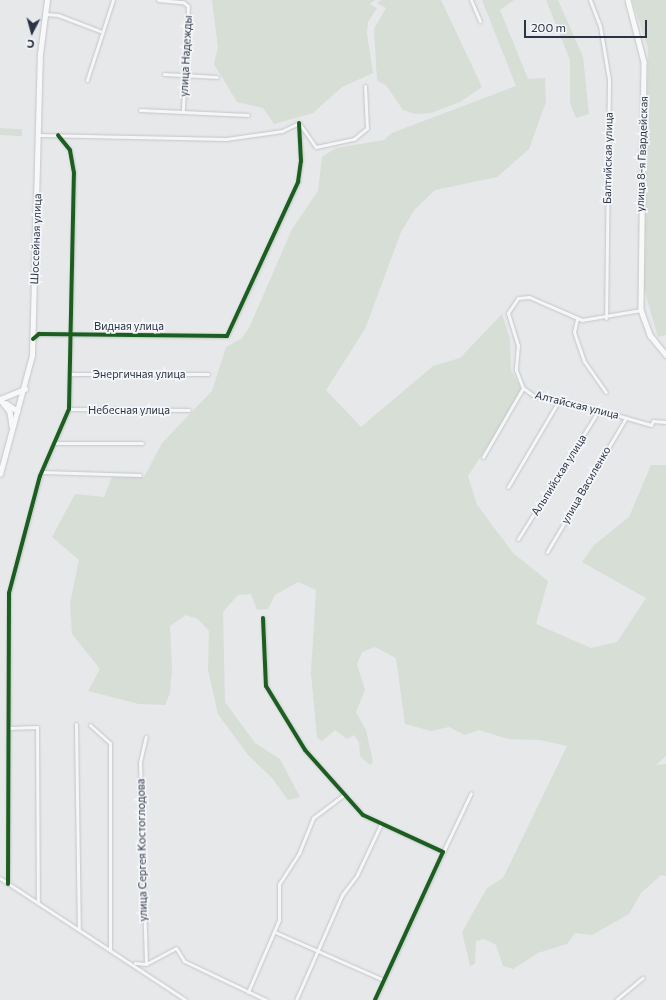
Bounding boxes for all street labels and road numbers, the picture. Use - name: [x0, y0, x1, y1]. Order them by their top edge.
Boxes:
- street label: улица Надежды: [177, 15, 195, 97]
- street label: улица 8-я Гвардейская: [633, 96, 651, 212]
- street label: Балтийская улица: [601, 112, 615, 204]
- street label: Шоссейная улица: [28, 193, 44, 285]
- street label: Видная улица: [94, 319, 164, 333]
- street label: Энергичная улица: [93, 367, 185, 381]
- street label: Алтайская улица: [534, 388, 620, 422]
- street label: Небесная улица: [88, 403, 170, 417]
- street label: Альпийская улица: [529, 432, 589, 518]
- street label: улица Василенко: [558, 444, 614, 526]
- street label: улица Сергея Костоглодова: [134, 778, 150, 922]

